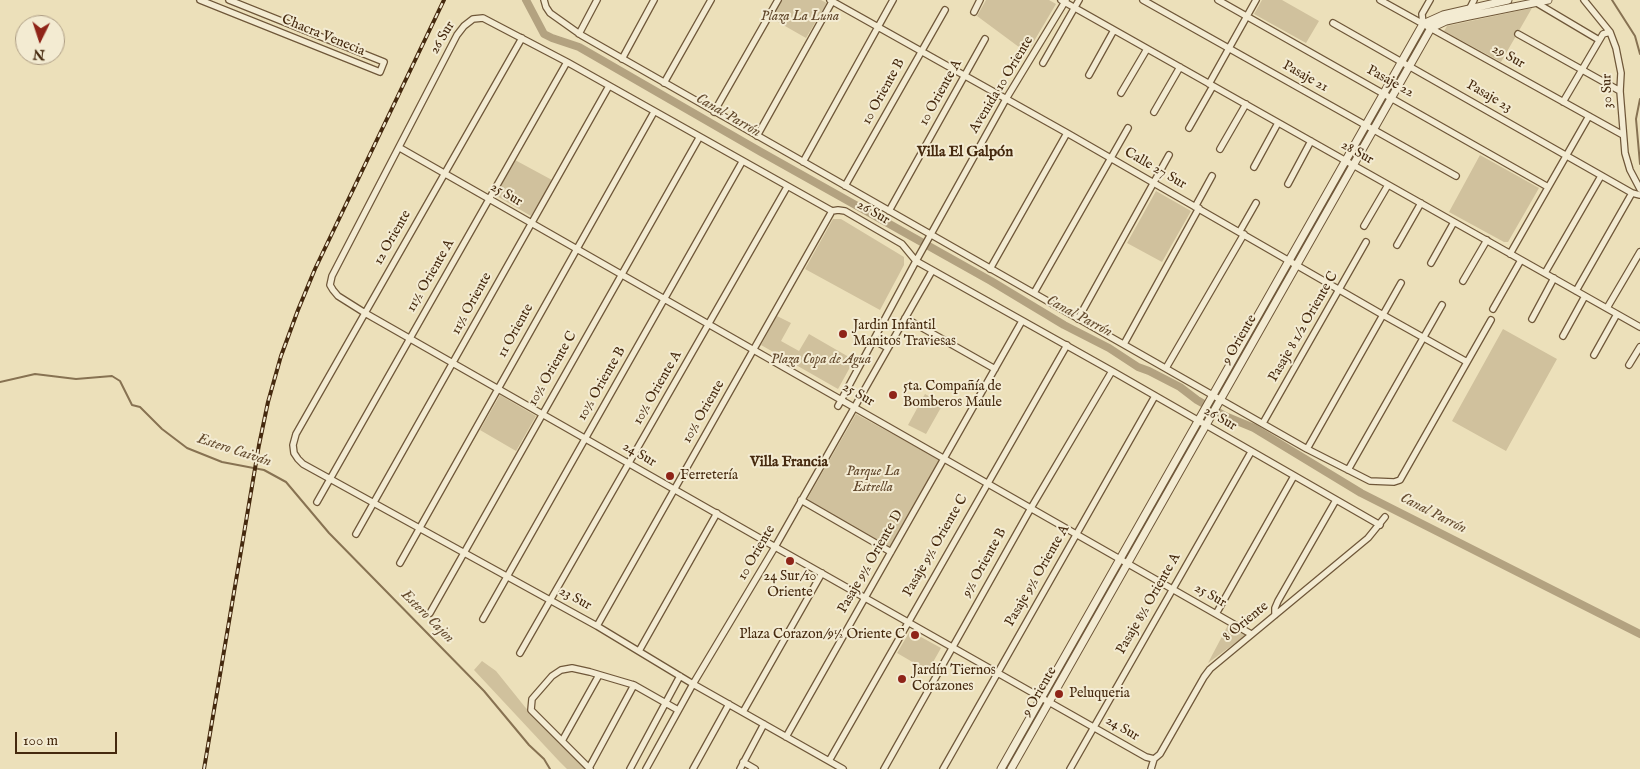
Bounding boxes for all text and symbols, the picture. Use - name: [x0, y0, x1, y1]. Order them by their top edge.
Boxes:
- park label: Plaza La Luna: [761, 9, 839, 25]
- street label: Chacra Venecia: [279, 12, 367, 60]
- north arrow: [15, 15, 65, 65]
- street label: 26 Sur: [427, 19, 459, 57]
- street label: Avenida 10 Oriente: [966, 34, 1038, 136]
- street label: 29 Sur: [1488, 41, 1528, 73]
- text: N: [32, 45, 46, 63]
- street label: 10 Oriente B: [859, 56, 909, 128]
- street label: 10 Oriente A: [916, 57, 966, 129]
- street label: Pasaje 21: [1279, 58, 1331, 96]
- street label: Pasaje 22: [1364, 62, 1416, 102]
- street label: 30 Sur: [1599, 73, 1617, 109]
- street label: Pasaje 23: [1463, 77, 1515, 117]
- water label: Canal Parrón: [692, 90, 764, 142]
- street label: 28 Sur: [1338, 137, 1376, 169]
- district label: Villa El Galpón: [917, 144, 1013, 162]
- street label: Calle 27 Sur: [1121, 145, 1189, 193]
- street label: 25 Sur: [487, 179, 525, 211]
- street label: 26 Sur: [854, 197, 892, 229]
- street label: 12 Oriente: [371, 208, 415, 268]
- street label: 11½ Oriente A: [403, 237, 459, 315]
- street label: Pasaje 8 1/2 Oriente C: [1266, 269, 1342, 385]
- street label: 11½ Oriente: [448, 270, 496, 338]
- water label: Canal Parrón: [1043, 292, 1115, 342]
- street label: 11 Oriente: [494, 301, 538, 361]
- street label: 9 Oriente: [1219, 312, 1261, 368]
- place label: Jardin Infantil Manitos Traviesas: [853, 318, 956, 351]
- marker: Jardin Infantil Manitos Traviesas: [837, 328, 849, 340]
- street label: 10½ Oriente C: [525, 329, 581, 409]
- street label: 10½ Oriente B: [574, 344, 630, 424]
- street label: 10½ Oriente A: [630, 348, 686, 428]
- park label: Plaza Copa de Agua: [771, 352, 871, 368]
- street label: 10½ Oriente: [679, 377, 729, 447]
- street label: 25 Sur: [839, 379, 877, 411]
- place label: 5ta. Compañía de Bomberos Maule: [903, 379, 1002, 412]
- marker: 5ta. Compañía de Bomberos Maule: [887, 389, 899, 401]
- street label: 26 Sur: [1201, 403, 1239, 435]
- water label: Estero Caiván: [195, 431, 273, 471]
- street label: 24 Sur: [619, 439, 659, 471]
- district label: Villa Francia: [750, 454, 828, 472]
- park label: Parque La Estrella: [846, 464, 900, 497]
- place label: Ferretería: [680, 468, 738, 484]
- marker: Ferretería: [664, 470, 676, 482]
- water label: Canal Parrón: [1397, 490, 1469, 538]
- street label: Pasaje 9½ Oriente C: [900, 492, 972, 600]
- street label: Pasaje 9½ Oriente D: [835, 507, 907, 617]
- street label: Pasaje 9½ Oriente A: [1002, 522, 1074, 630]
- street label: 10 Oriente: [735, 523, 779, 583]
- street label: 9½ Oriente B: [959, 526, 1011, 600]
- street label: Pasaje 8½ Oriente A: [1113, 551, 1185, 657]
- marker: 24 Sur/10 Oriente: [784, 555, 796, 567]
- place label: 24 Sur/10 Oriente: [764, 569, 816, 602]
- street label: 25 Sur: [1191, 580, 1229, 612]
- street label: 23 Sur: [556, 583, 594, 615]
- water label: Estero Cajon: [396, 586, 458, 648]
- street label: 8 Oriente: [1220, 598, 1272, 646]
- place label: Plaza Corazon/9½ Oriente C: [739, 627, 905, 643]
- marker: Plaza Corazon/9½ Oriente C: [909, 629, 921, 641]
- place label: Jardín Tiernos Corazones: [912, 663, 996, 696]
- street label: 9 Oriente: [1019, 664, 1061, 720]
- marker: Jardín Tiernos Corazones: [896, 673, 908, 685]
- place label: Peluqueria: [1069, 686, 1130, 702]
- marker: Peluqueria: [1053, 688, 1065, 700]
- street label: 24 Sur: [1102, 713, 1142, 745]
- scale bar: [18, 722, 120, 754]
- text: 100 m: [23, 731, 58, 750]

